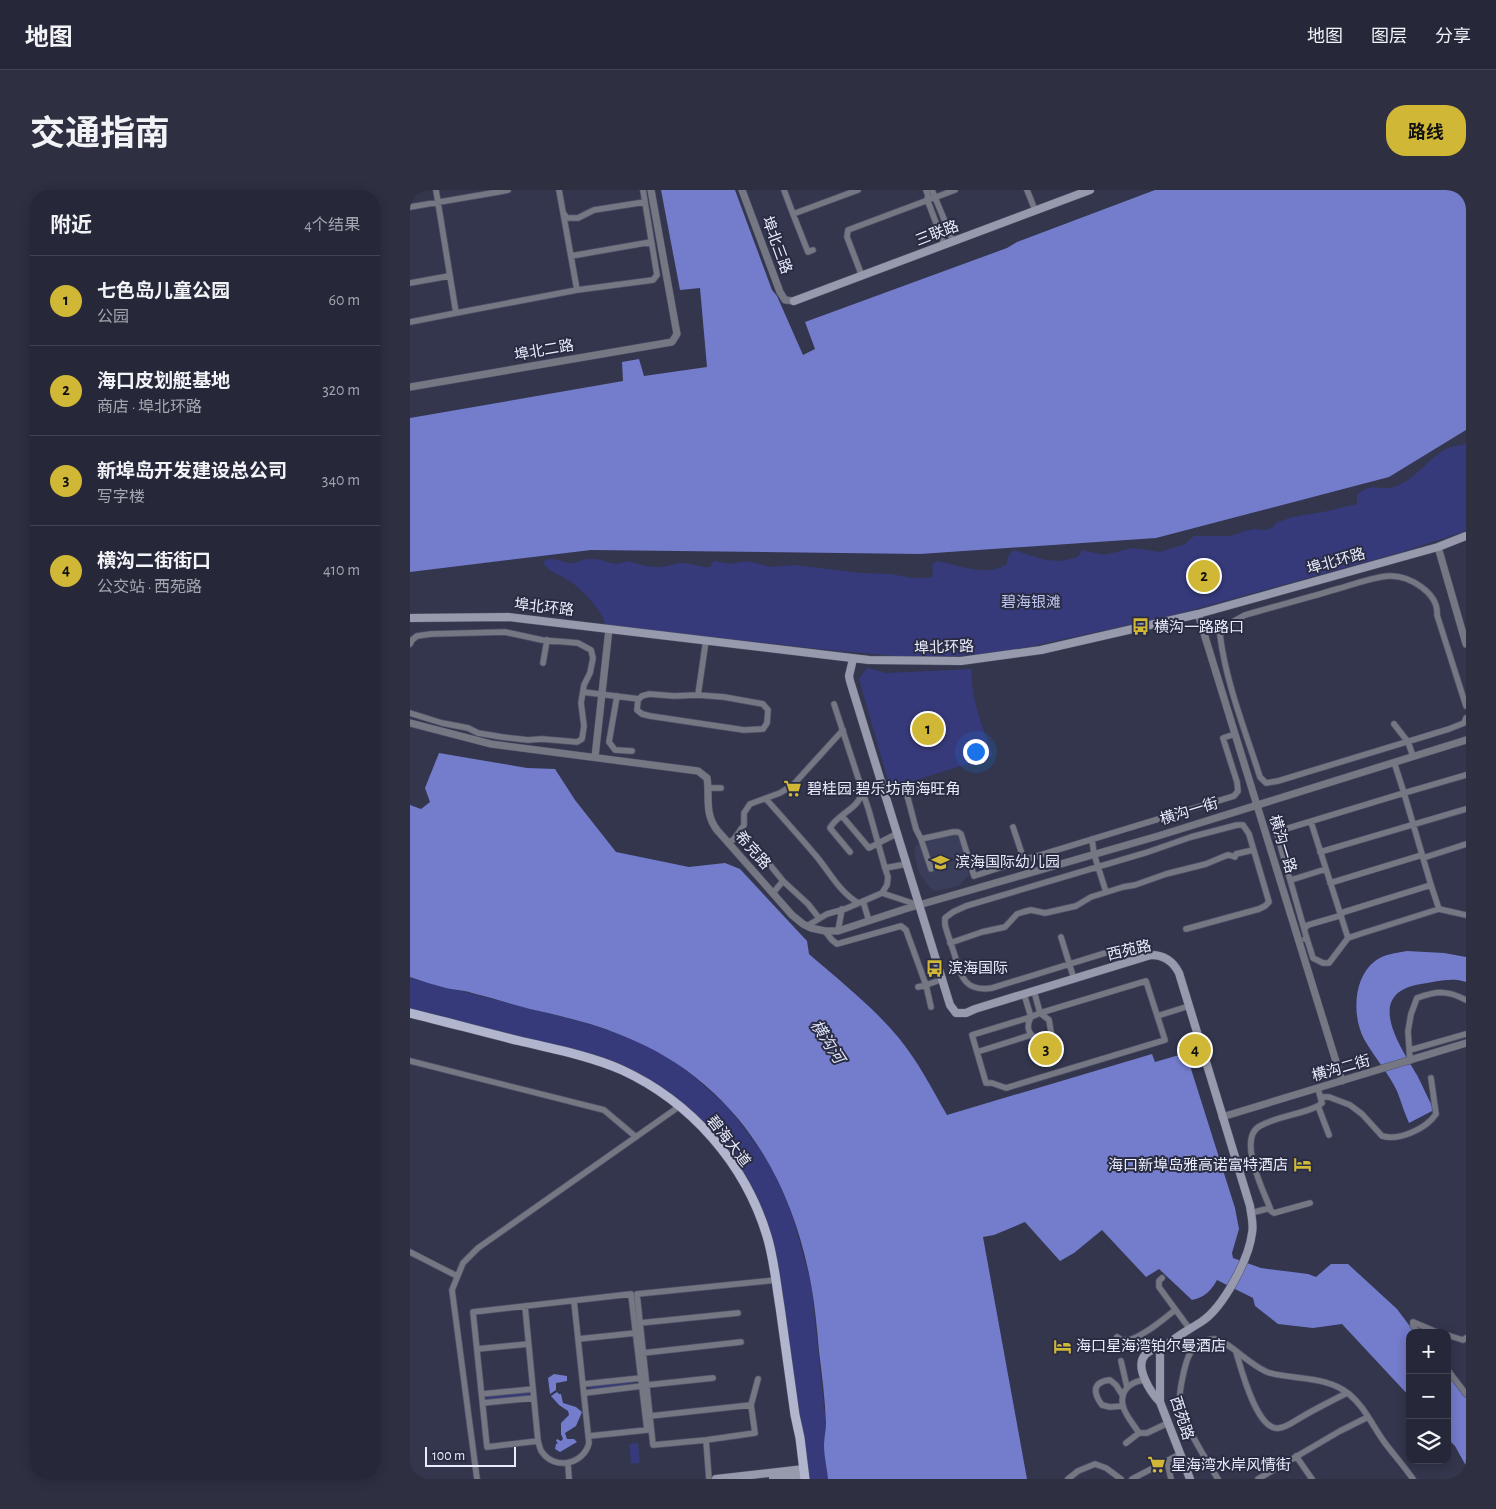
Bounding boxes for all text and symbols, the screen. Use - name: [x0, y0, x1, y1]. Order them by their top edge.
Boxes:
- text: 地图: [25, 26, 73, 50]
- text: 地图: [1307, 28, 1343, 46]
- text: 图层: [1371, 28, 1407, 46]
- text: 分享: [1435, 28, 1471, 46]
- button: 路线: [1386, 105, 1466, 156]
- text: 交通指南: [30, 117, 170, 152]
- street label: 埠北三路: [759, 214, 796, 276]
- text: 附近: [50, 215, 92, 236]
- text: 4个结果: [304, 217, 360, 233]
- street label: 三联路: [913, 217, 961, 249]
- text: 七色岛儿童公园: [97, 282, 230, 301]
- text: 1: [63, 292, 69, 308]
- text: 60 m: [329, 292, 360, 308]
- text: 公园: [97, 309, 129, 325]
- street label: 埠北二路: [513, 336, 575, 363]
- text: 海口皮划艇基地: [97, 372, 230, 391]
- text: 2: [62, 382, 70, 398]
- text: 320 m: [322, 382, 360, 398]
- text: 商店 · 埠北环路: [97, 399, 202, 415]
- text: 新埠岛开发建设总公司: [97, 462, 287, 481]
- text: 3: [63, 472, 69, 488]
- text: 340 m: [322, 472, 360, 488]
- text: 写字楼: [97, 489, 145, 505]
- street label: 埠北环路: [1305, 544, 1367, 577]
- text: 横沟二街街口: [97, 552, 211, 571]
- pin: 2: [1188, 557, 1220, 595]
- text: 4: [62, 562, 70, 578]
- text: 410 m: [323, 562, 360, 578]
- text: 公交站 · 西苑路: [97, 579, 202, 595]
- park label: 碧海银滩: [1001, 594, 1061, 610]
- street label: 埠北环路: [513, 595, 575, 618]
- bus stop icon: 横沟一路路口: [1130, 617, 1150, 637]
- place label: 横沟一路路口: [1154, 619, 1244, 635]
- street label: 埠北环路: [914, 637, 974, 656]
- pin: 1: [912, 710, 944, 748]
- your location: [963, 739, 989, 765]
- supermarket icon: 碧桂园·碧乐坊南海旺角: [783, 779, 803, 799]
- place label: 碧桂园·碧乐坊南海旺角: [807, 780, 960, 797]
- street label: 横沟一街: [1158, 795, 1220, 827]
- street label: 横沟一路: [1267, 813, 1299, 875]
- street label: 希克路: [732, 828, 774, 872]
- school or university icon: 滨海国际幼儿园: [931, 852, 951, 872]
- place label: 滨海国际幼儿园: [955, 854, 1060, 870]
- street label: 西苑路: [1105, 937, 1153, 963]
- bus stop icon: 滨海国际: [924, 958, 944, 978]
- place label: 滨海国际: [948, 960, 1008, 976]
- water label: 横沟河: [807, 1017, 849, 1069]
- pin: 3: [1030, 1030, 1062, 1068]
- pin: 4: [1179, 1031, 1211, 1069]
- street label: 横沟二街: [1310, 1052, 1372, 1084]
- street label: 碧海大道: [704, 1112, 754, 1170]
- hotel icon: 海口新埠岛雅高诺富特酒店: [1292, 1155, 1312, 1175]
- place label: 海口新埠岛雅高诺富特酒店: [1108, 1156, 1288, 1173]
- map controls: [1406, 1329, 1451, 1464]
- button: +: [1406, 1329, 1451, 1374]
- hotel icon: 海口星海湾铂尔曼酒店: [1052, 1336, 1072, 1356]
- place label: 海口星海湾铂尔曼酒店: [1076, 1338, 1226, 1354]
- button: −: [1406, 1374, 1451, 1419]
- street label: 西苑路: [1167, 1394, 1197, 1442]
- button: layers: [1406, 1419, 1451, 1464]
- scale bar: [425, 1444, 516, 1467]
- text: 100 m: [432, 1449, 465, 1463]
- supermarket icon: 星海湾水岸风情街: [1147, 1455, 1167, 1475]
- place label: 星海湾水岸风情街: [1171, 1457, 1291, 1473]

